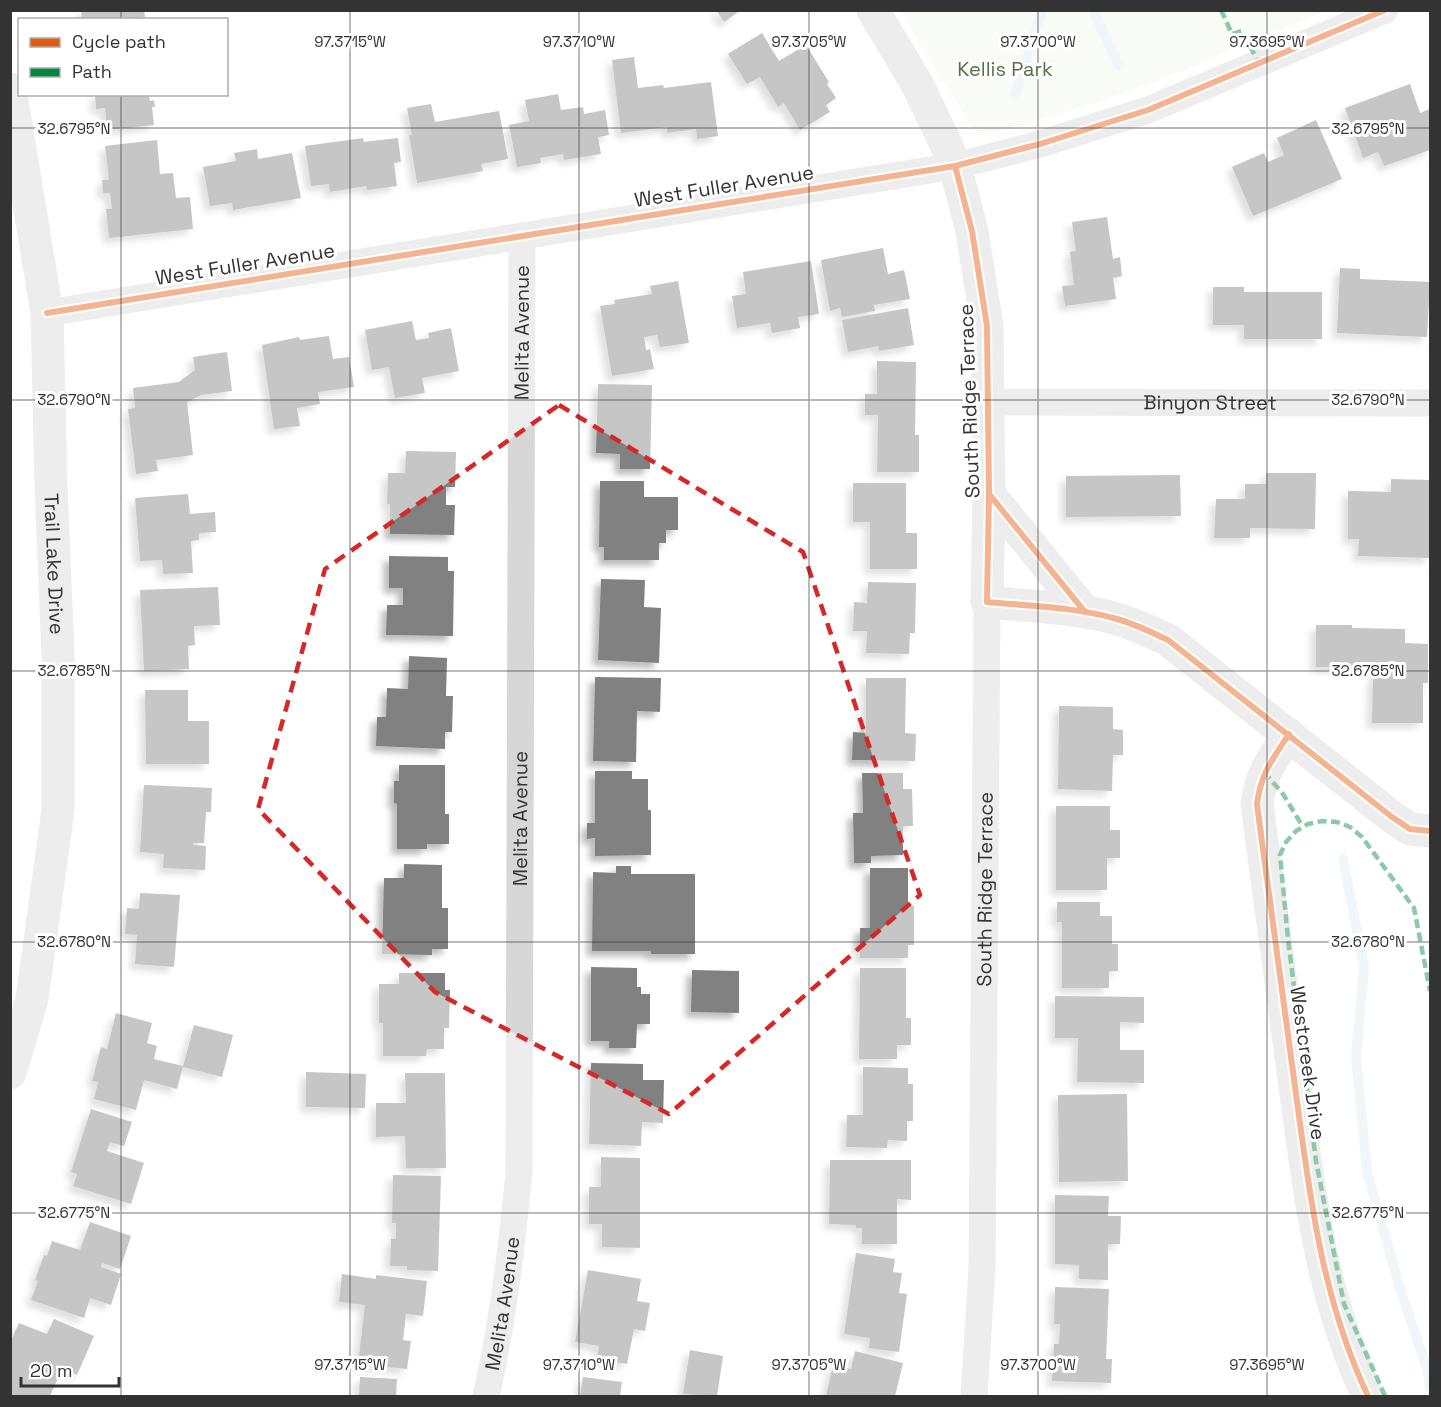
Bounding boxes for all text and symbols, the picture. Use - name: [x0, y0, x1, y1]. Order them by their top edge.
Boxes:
- legend: [18, 18, 228, 96]
- text: Cycle path: [72, 30, 166, 53]
- text: 97.3715°W: [314, 32, 386, 51]
- text: 97.3710°W: [543, 32, 615, 51]
- text: 97.3705°W: [771, 32, 847, 51]
- text: 97.3700°W: [1000, 32, 1076, 51]
- text: 97.3695°W: [1229, 32, 1305, 51]
- park label: Kellis Park: [957, 56, 1053, 82]
- text: Path: [72, 60, 112, 83]
- text: 32.6795°N: [37, 119, 111, 138]
- text: 32.6795°N: [1331, 119, 1405, 138]
- street label: West Fuller Avenue: [632, 159, 816, 213]
- street label: West Fuller Avenue: [153, 237, 337, 291]
- street label: Melita Avenue: [508, 265, 535, 400]
- street label: South Ridge Terrace: [953, 303, 985, 499]
- street label: Binyon Street: [1143, 389, 1277, 416]
- text: 32.6790°N: [37, 390, 111, 409]
- text: 32.6790°N: [1331, 390, 1405, 409]
- street label: Trail Lake Drive: [38, 493, 70, 635]
- text: 32.6785°N: [37, 661, 111, 680]
- text: 32.6785°N: [1331, 661, 1405, 680]
- street label: Melita Avenue: [507, 751, 533, 886]
- street label: South Ridge Terrace: [971, 792, 999, 987]
- text: 32.6780°N: [37, 932, 111, 951]
- text: 32.6780°N: [1331, 932, 1405, 951]
- street label: Westcreek Drive: [1284, 985, 1332, 1141]
- text: 32.6775°N: [38, 1203, 110, 1222]
- text: 32.6775°N: [1332, 1203, 1404, 1222]
- street label: Melita Avenue: [479, 1235, 525, 1373]
- scale bar: [21, 1350, 118, 1388]
- text: 97.3715°W: [314, 1355, 386, 1374]
- text: 97.3710°W: [543, 1355, 615, 1374]
- text: 97.3705°W: [771, 1355, 847, 1374]
- text: 97.3700°W: [1000, 1355, 1076, 1374]
- text: 97.3695°W: [1229, 1355, 1305, 1374]
- text: 20 m: [30, 1359, 73, 1382]

